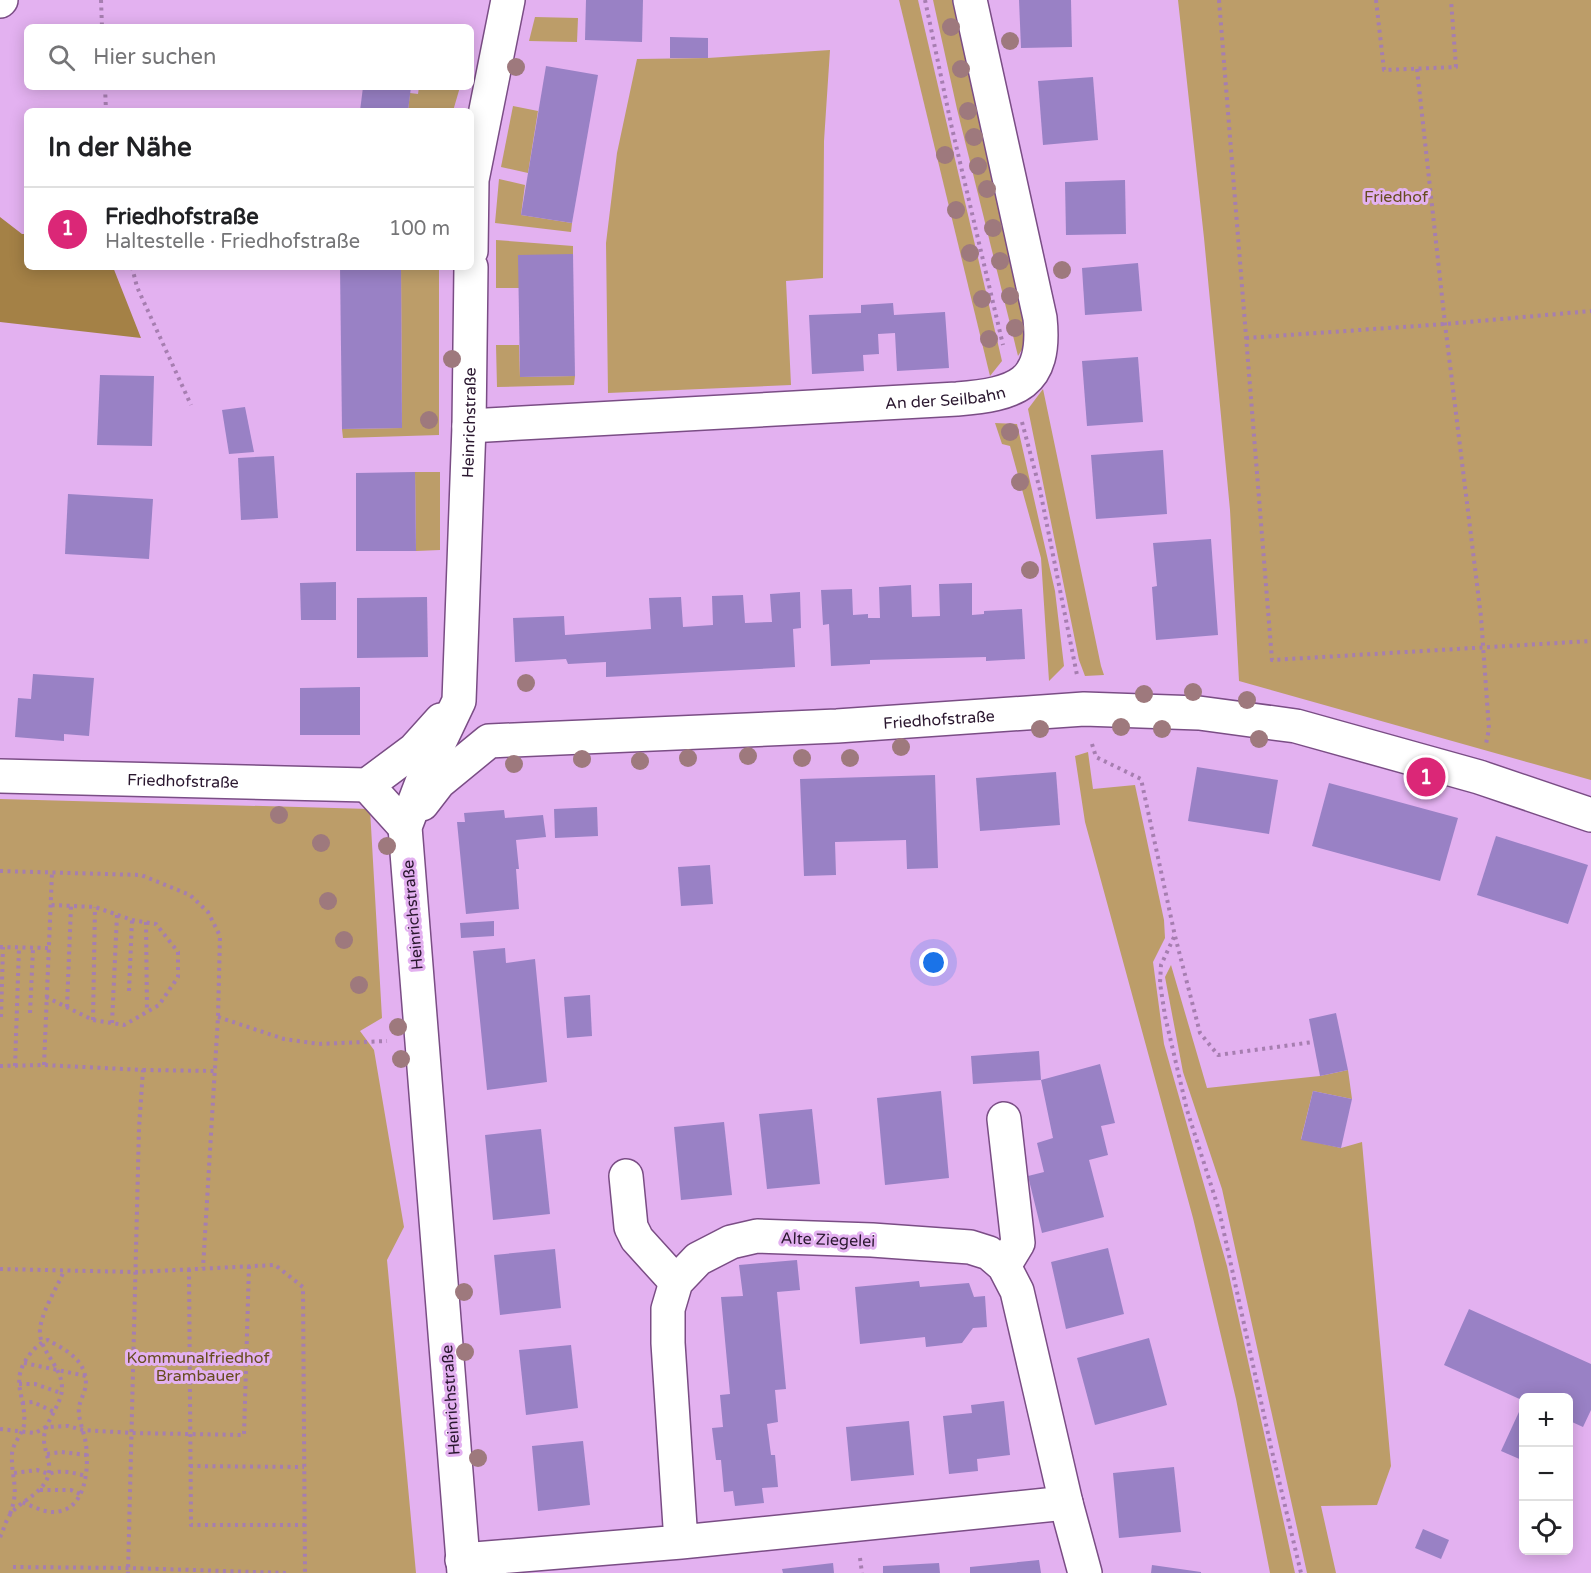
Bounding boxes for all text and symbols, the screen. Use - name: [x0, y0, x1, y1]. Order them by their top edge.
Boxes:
- search box: [24, 24, 474, 90]
- icon: search: [45, 41, 78, 74]
- text: Hier suchen: [93, 44, 216, 70]
- text: In der Nähe: [48, 132, 192, 163]
- park label: Friedhof: [1364, 187, 1429, 207]
- text: Friedhofstraße: [105, 204, 259, 230]
- text: 1: [61, 217, 74, 241]
- text: 100 m: [389, 217, 450, 241]
- text: Haltestelle · Friedhofstraße: [105, 230, 360, 254]
- street label: Heinrichstraße: [458, 367, 481, 478]
- street label: An der Seilbahn: [884, 383, 1008, 414]
- street label: Friedhofstraße: [883, 706, 996, 734]
- pin: 1: [1406, 754, 1446, 800]
- street label: Friedhofstraße: [127, 770, 239, 793]
- street label: Heinrichstraße: [398, 859, 428, 971]
- your location: [919, 948, 948, 977]
- street label: Alte Ziegelei: [780, 1228, 876, 1252]
- street label: Heinrichstraße: [437, 1344, 465, 1456]
- park label: Kommunalfriedhof Brambauer: [126, 1348, 270, 1386]
- map controls: [1519, 1393, 1573, 1555]
- button: +: [1519, 1393, 1573, 1447]
- button: −: [1519, 1447, 1573, 1501]
- button: locate: [1519, 1501, 1573, 1555]

